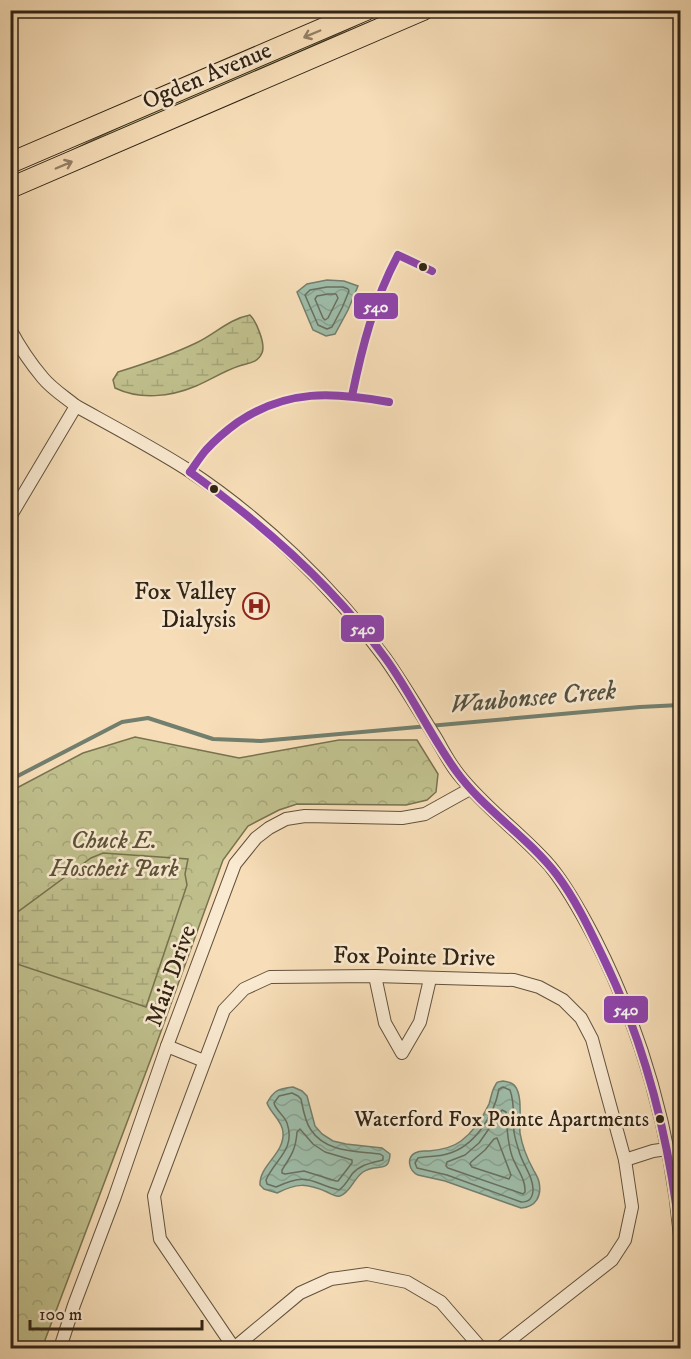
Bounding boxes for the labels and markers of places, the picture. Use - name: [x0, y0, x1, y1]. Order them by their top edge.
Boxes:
- unlabelled marker: [417, 261, 429, 273]
- unlabelled marker: [208, 483, 220, 495]
- place label: Fox Valley Dialysis: [134, 577, 237, 635]
- hospital icon: Fox Valley Dialysis: [241, 591, 271, 621]
- place label: Waterford Fox Pointe Apartments: [353, 1106, 649, 1133]
- marker: Waterford Fox Pointe Apartments: [654, 1113, 666, 1125]

